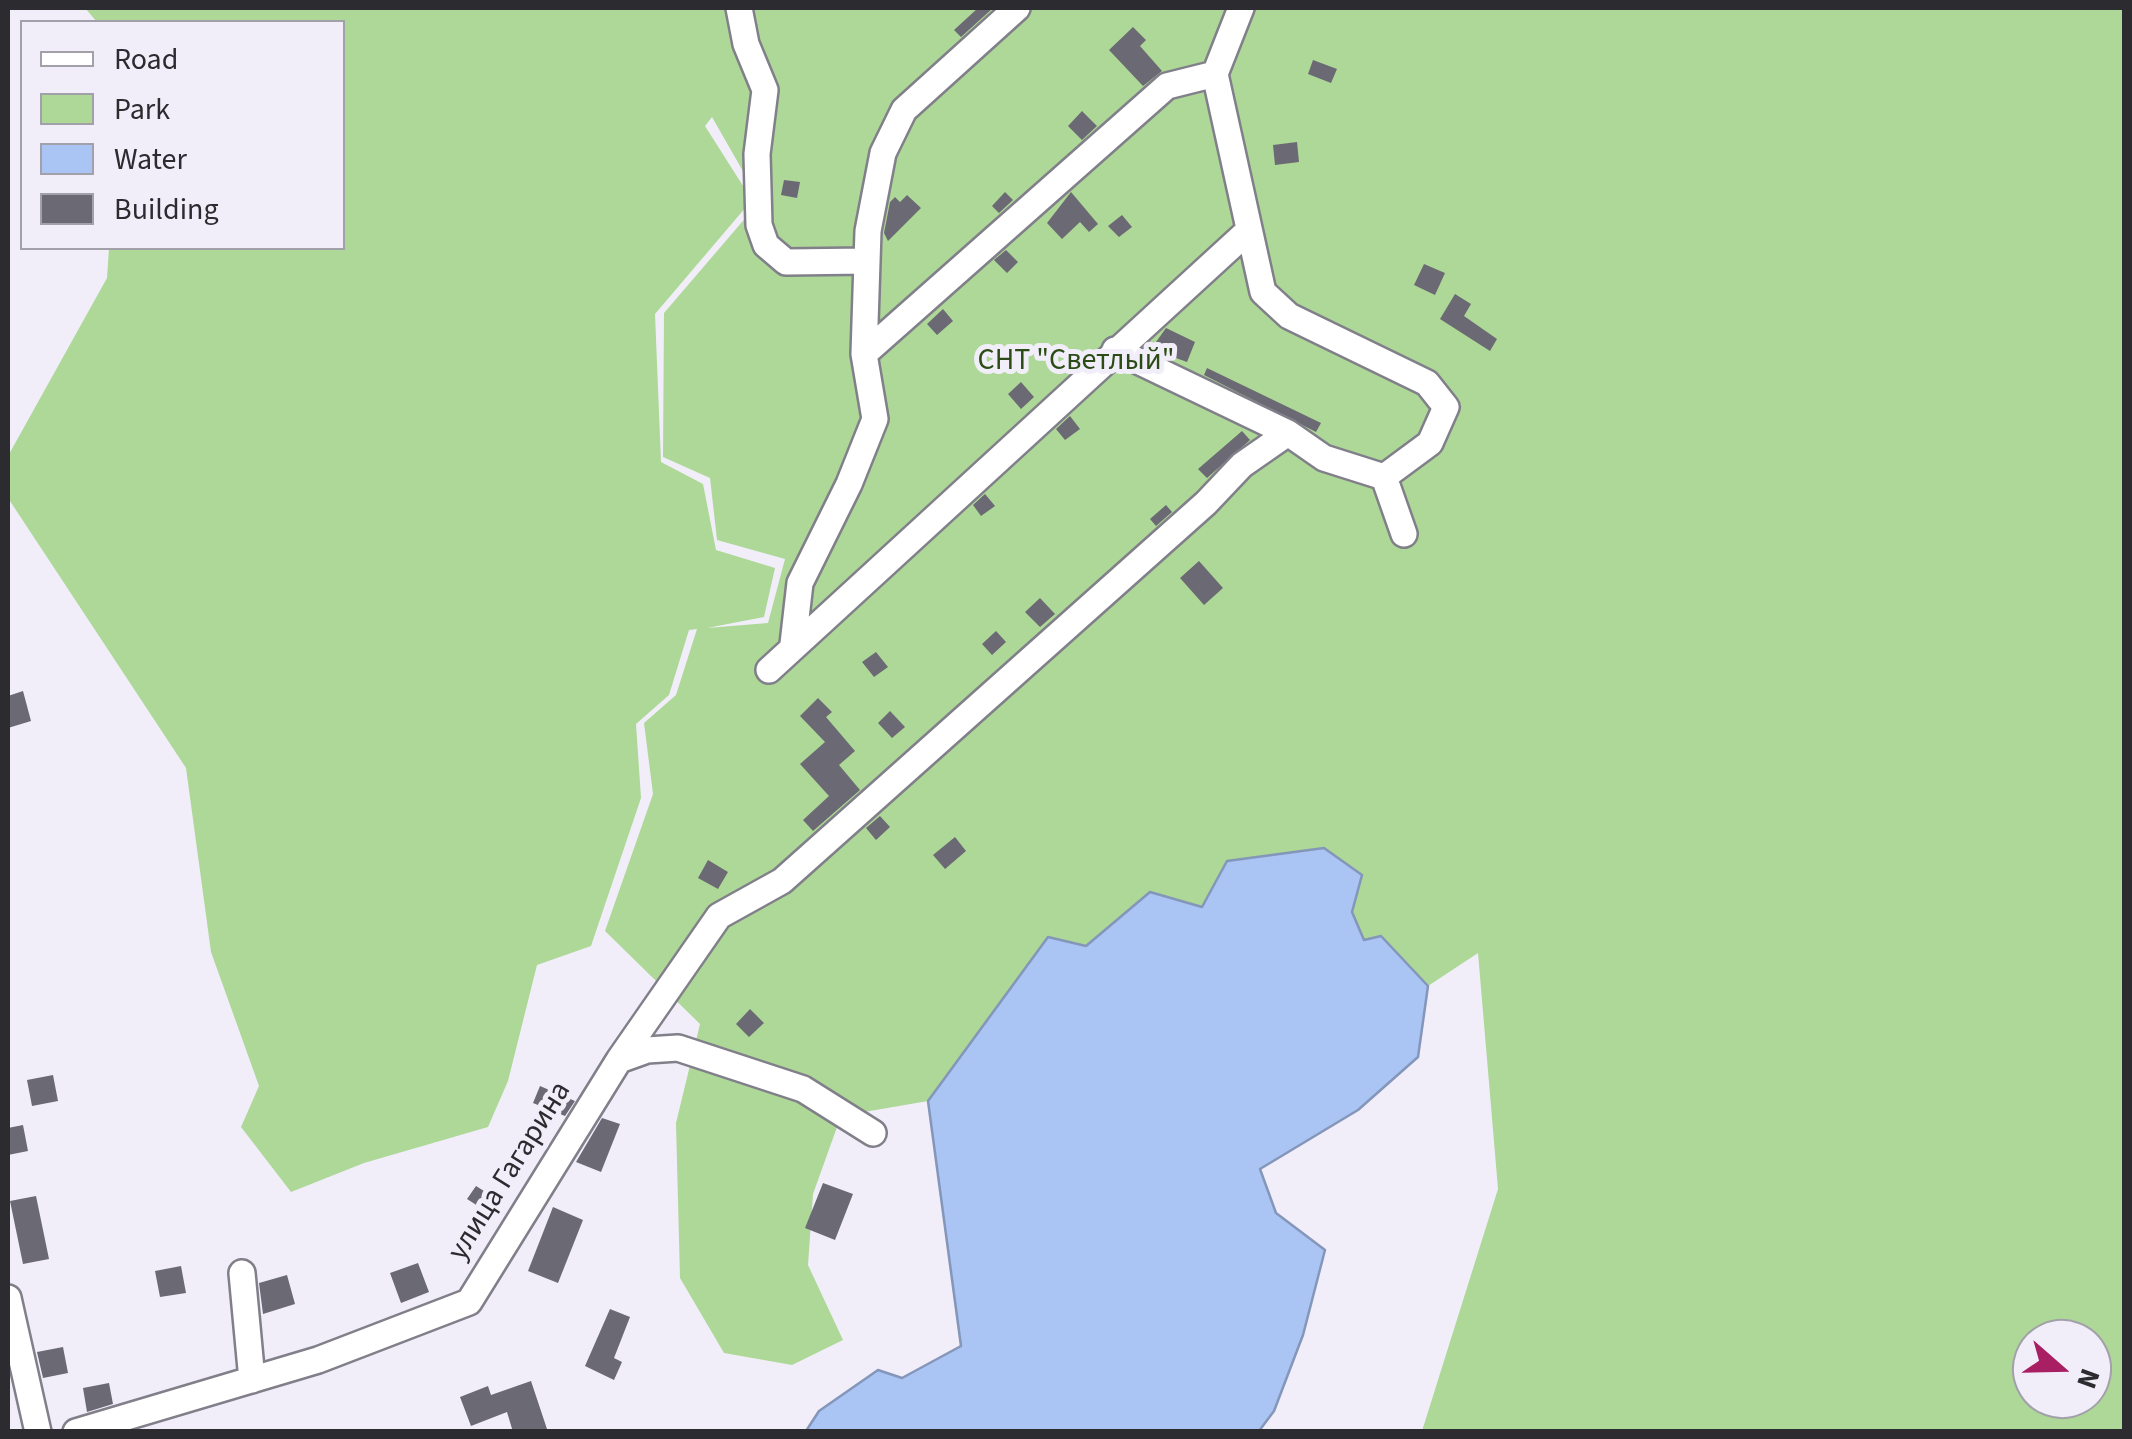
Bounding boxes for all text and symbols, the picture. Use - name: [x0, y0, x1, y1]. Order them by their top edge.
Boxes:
- legend: [20, 20, 345, 250]
- text: Road: [114, 38, 178, 81]
- text: Park: [114, 88, 170, 131]
- text: Water: [114, 138, 187, 181]
- text: Building: [114, 188, 219, 231]
- park label: СНТ "Светлый": [978, 344, 1174, 380]
- street label: улица Гагарина: [442, 1076, 580, 1268]
- north arrow: [2012, 1319, 2112, 1419]
- text: N: [2066, 1363, 2110, 1394]

